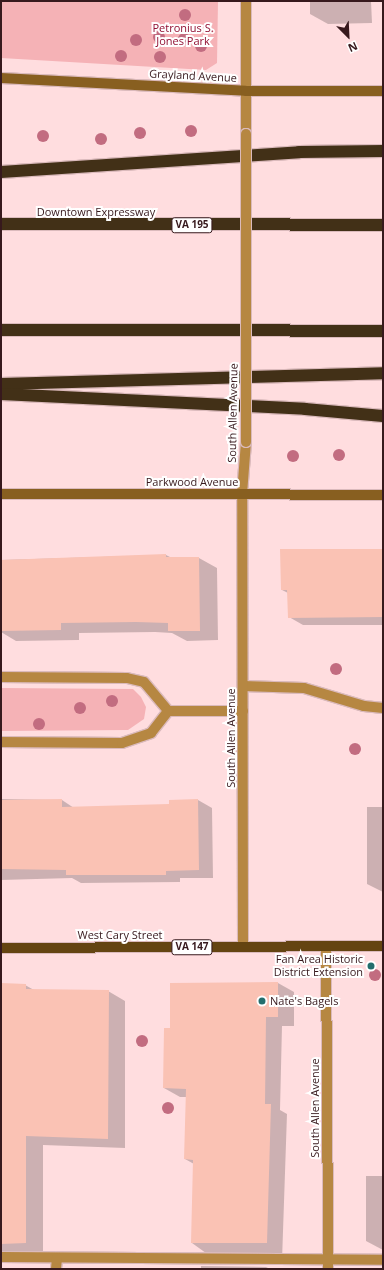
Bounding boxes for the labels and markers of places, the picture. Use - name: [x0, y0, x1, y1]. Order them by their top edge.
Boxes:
- place label: Fan Area Historic District Extension: [274, 953, 363, 979]
- marker: Fan Area Historic District Extension: [366, 961, 376, 971]
- place label: Nate's Bagels: [270, 994, 338, 1008]
- marker: Nate's Bagels: [257, 996, 267, 1006]

